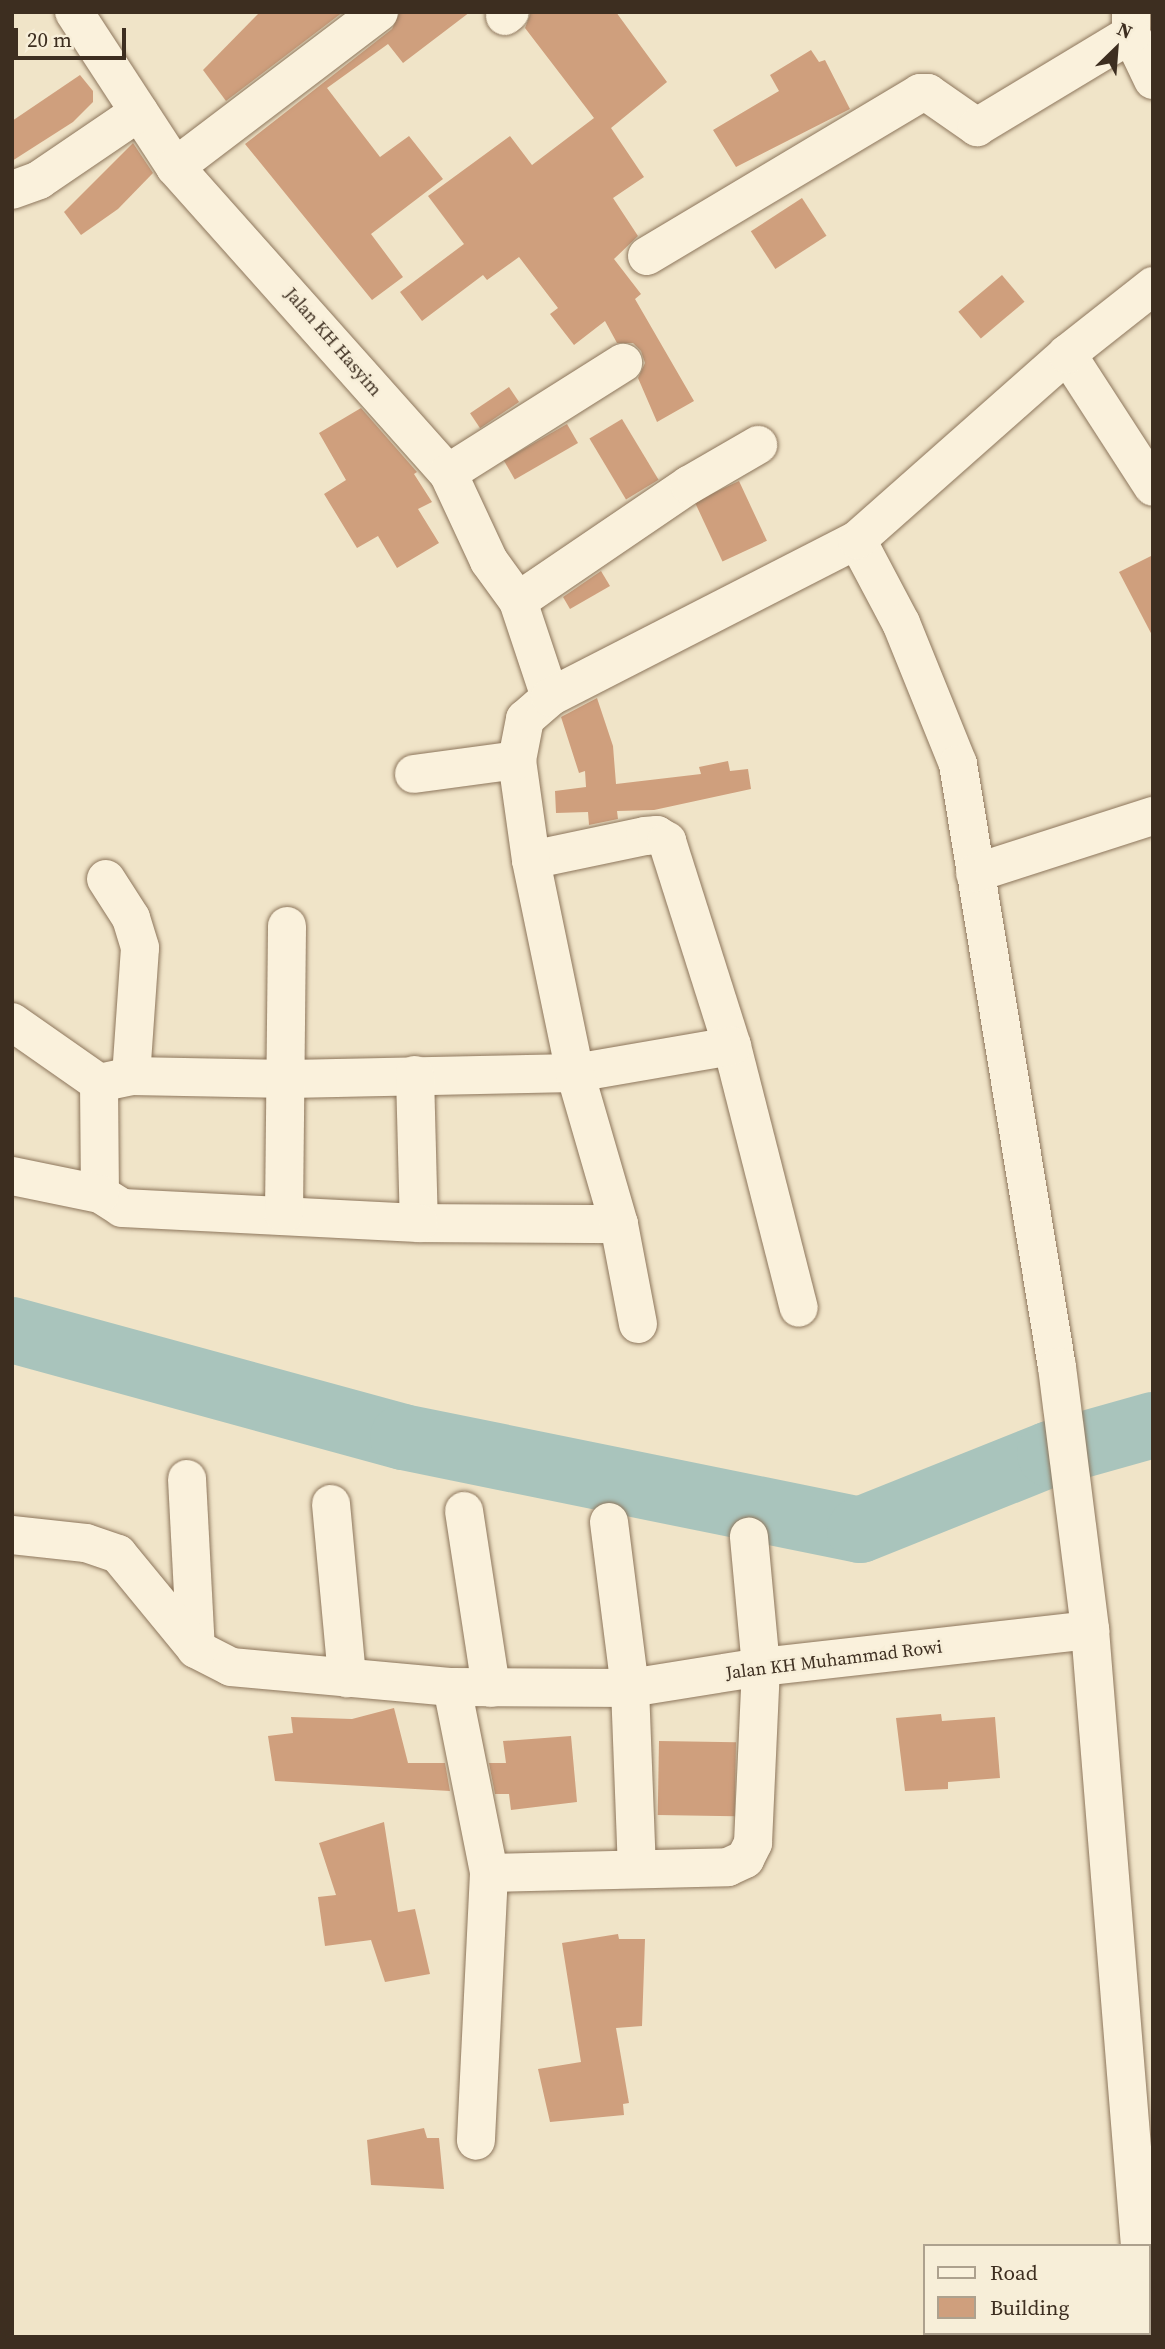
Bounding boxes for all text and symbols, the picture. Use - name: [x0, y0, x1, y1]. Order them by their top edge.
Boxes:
- scale bar: [18, 14, 130, 58]
- north arrow: [1081, 14, 1151, 84]
- text: N: [1113, 15, 1137, 45]
- text: 20 m: [27, 25, 72, 54]
- street label: Jalan KH Hasyim: [280, 283, 386, 401]
- street label: Jalan KH Muhammad Rowi: [725, 1636, 943, 1684]
- legend: [923, 2244, 1151, 2335]
- text: Road: [990, 2258, 1038, 2287]
- text: Building: [990, 2293, 1069, 2322]

